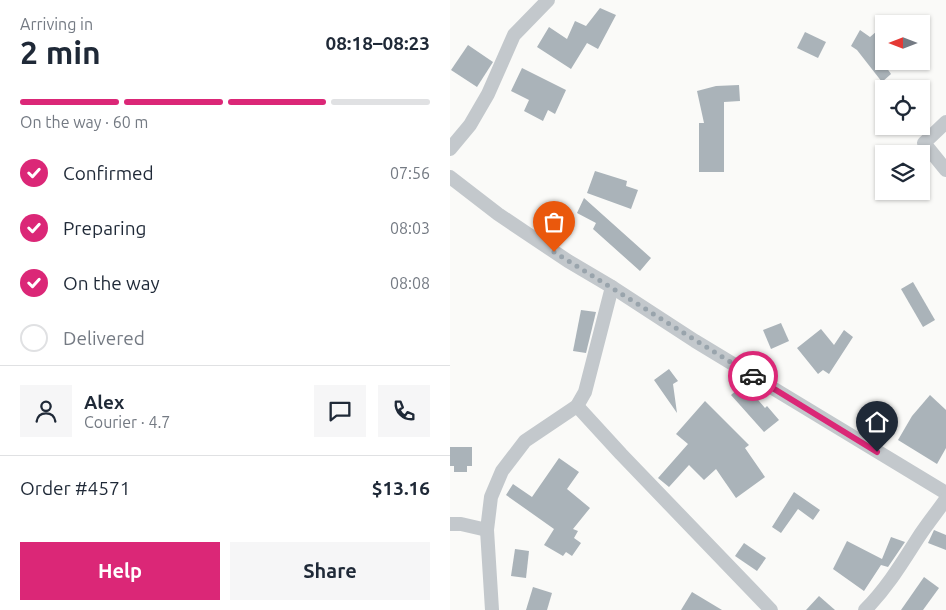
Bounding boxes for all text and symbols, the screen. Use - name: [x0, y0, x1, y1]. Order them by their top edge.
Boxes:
- text: Arriving in: [20, 15, 93, 33]
- north arrow: [875, 15, 930, 70]
- map controls: [875, 15, 930, 200]
- text: 08:18–08:23: [325, 32, 430, 54]
- text: 2 min: [20, 34, 101, 70]
- button: locate: [875, 80, 930, 135]
- text: On the way · 60 m: [20, 113, 148, 131]
- button: layers: [875, 145, 930, 200]
- icon: check: [20, 159, 48, 187]
- text: Confirmed: [63, 162, 154, 184]
- text: 07:56: [390, 164, 430, 182]
- pin: [533, 201, 575, 252]
- icon: bag: [540, 208, 568, 236]
- icon: check: [20, 214, 48, 242]
- text: Preparing: [63, 217, 147, 239]
- text: 08:03: [390, 219, 430, 237]
- icon: check: [20, 269, 48, 297]
- text: On the way: [63, 272, 160, 294]
- text: 08:08: [390, 274, 430, 292]
- text: Delivered: [63, 327, 145, 349]
- courier: [728, 351, 778, 401]
- icon: car: [739, 362, 767, 390]
- button: person: [20, 385, 72, 437]
- button: chat: [314, 385, 366, 437]
- button: phone: [378, 385, 430, 437]
- text: Alex: [84, 391, 124, 413]
- pin: [856, 401, 898, 452]
- icon: home: [863, 408, 891, 436]
- text: Courier · 4.7: [84, 413, 170, 431]
- text: Order #4571: [20, 477, 130, 499]
- text: $13.16: [372, 477, 430, 499]
- button: Help: [20, 542, 220, 600]
- button: Share: [230, 542, 430, 600]

